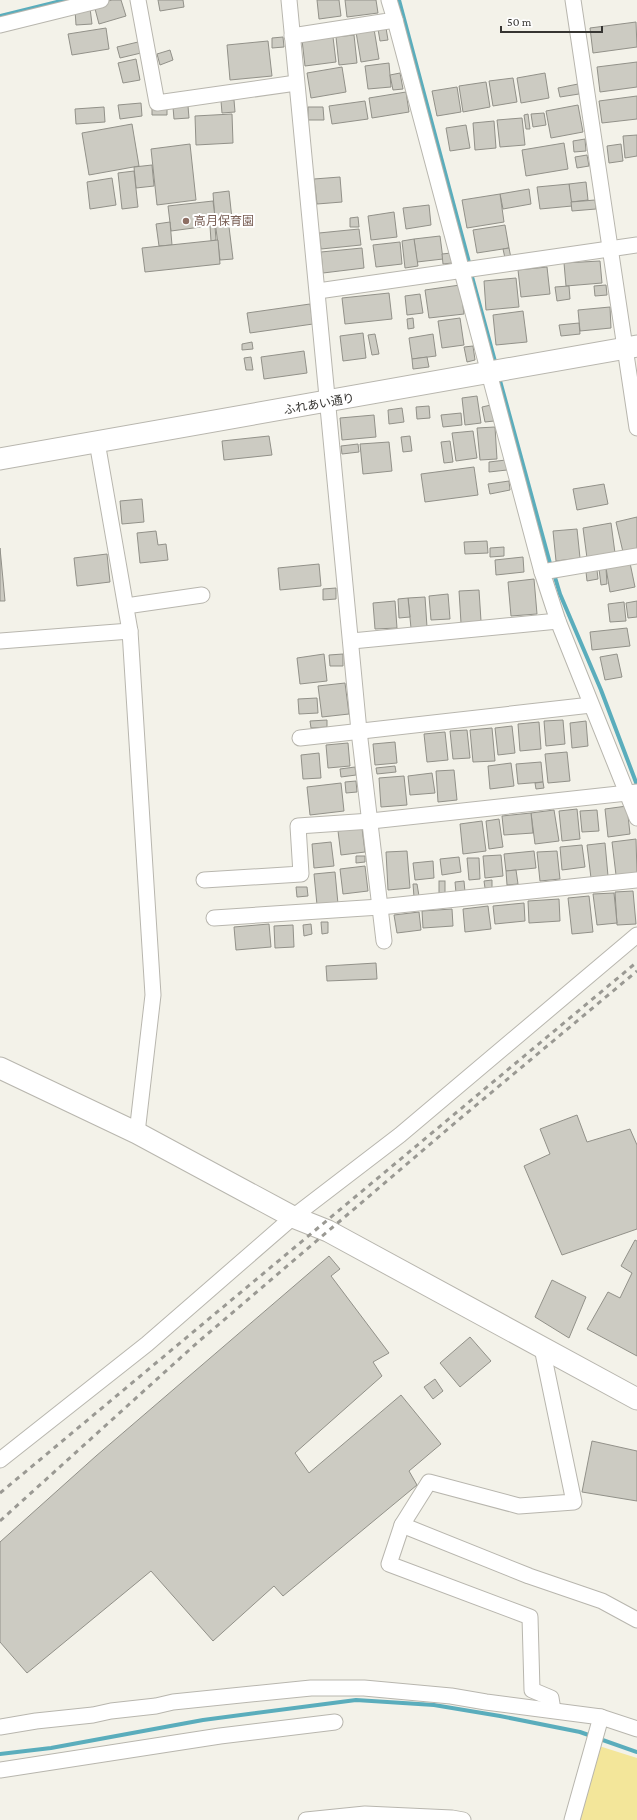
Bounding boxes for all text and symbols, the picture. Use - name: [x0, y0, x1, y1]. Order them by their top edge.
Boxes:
- scale bar: [501, 8, 602, 34]
- text: 50 m: [507, 15, 532, 29]
- place label: 高月保育園: [194, 214, 254, 228]
- marker: 高月保育園: [181, 216, 191, 226]
- street label: ふれあい通り: [282, 391, 356, 417]

